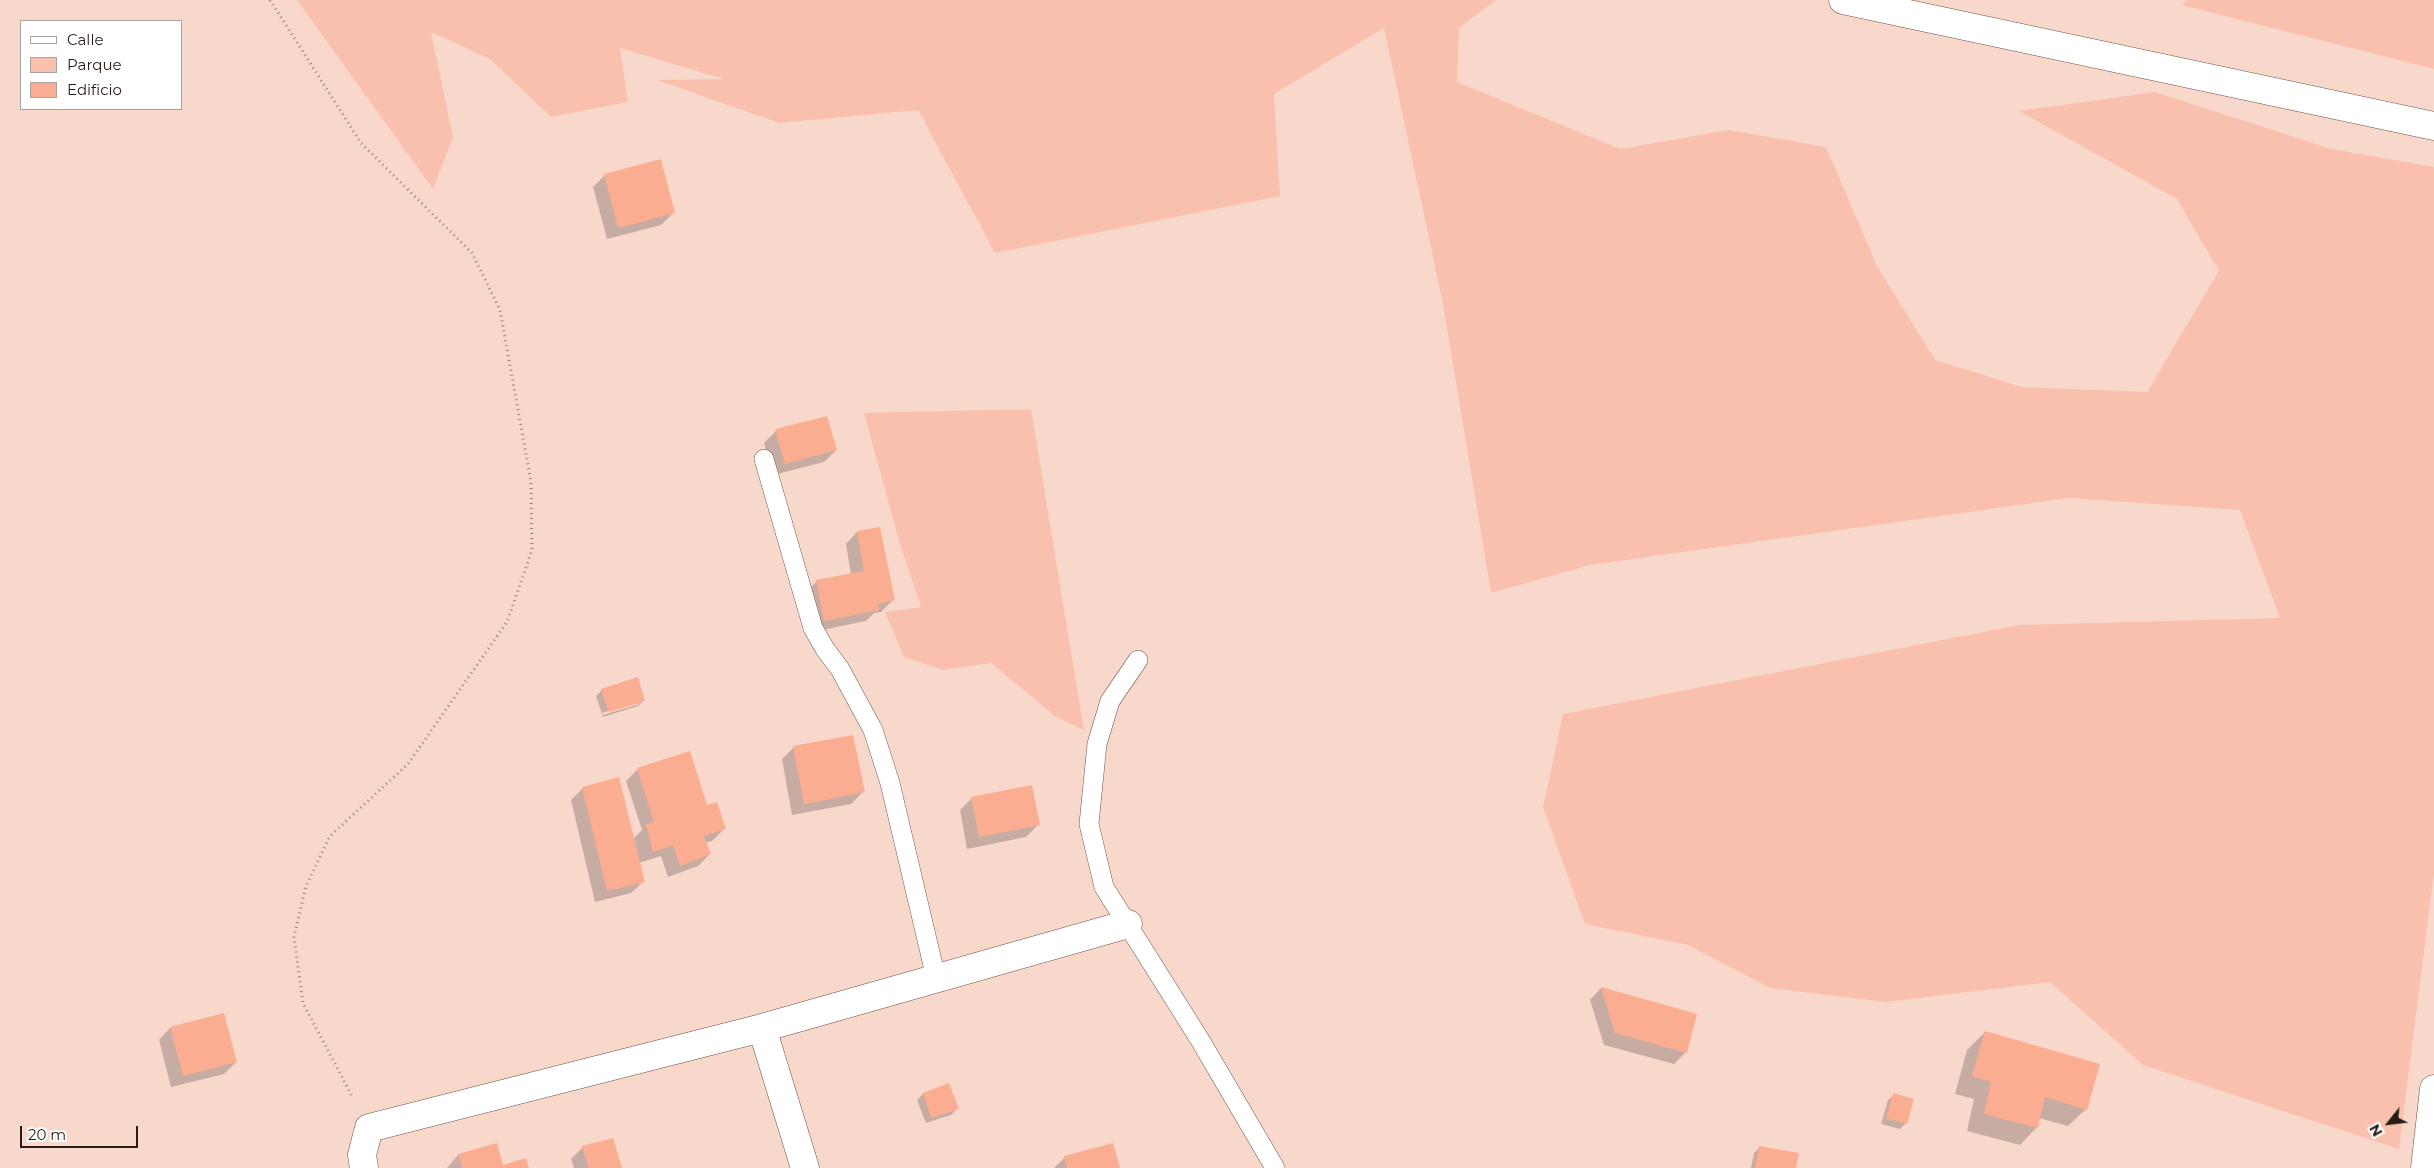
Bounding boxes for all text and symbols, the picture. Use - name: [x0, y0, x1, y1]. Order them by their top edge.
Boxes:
- legend: [20, 20, 182, 110]
- text: Calle: [67, 30, 104, 49]
- text: Parque: [67, 55, 122, 74]
- text: Edificio: [67, 80, 122, 99]
- north arrow: [2364, 1098, 2414, 1148]
- scale bar: [22, 1116, 140, 1148]
- text: N: [2365, 1121, 2386, 1140]
- text: 20 m: [28, 1125, 66, 1144]

